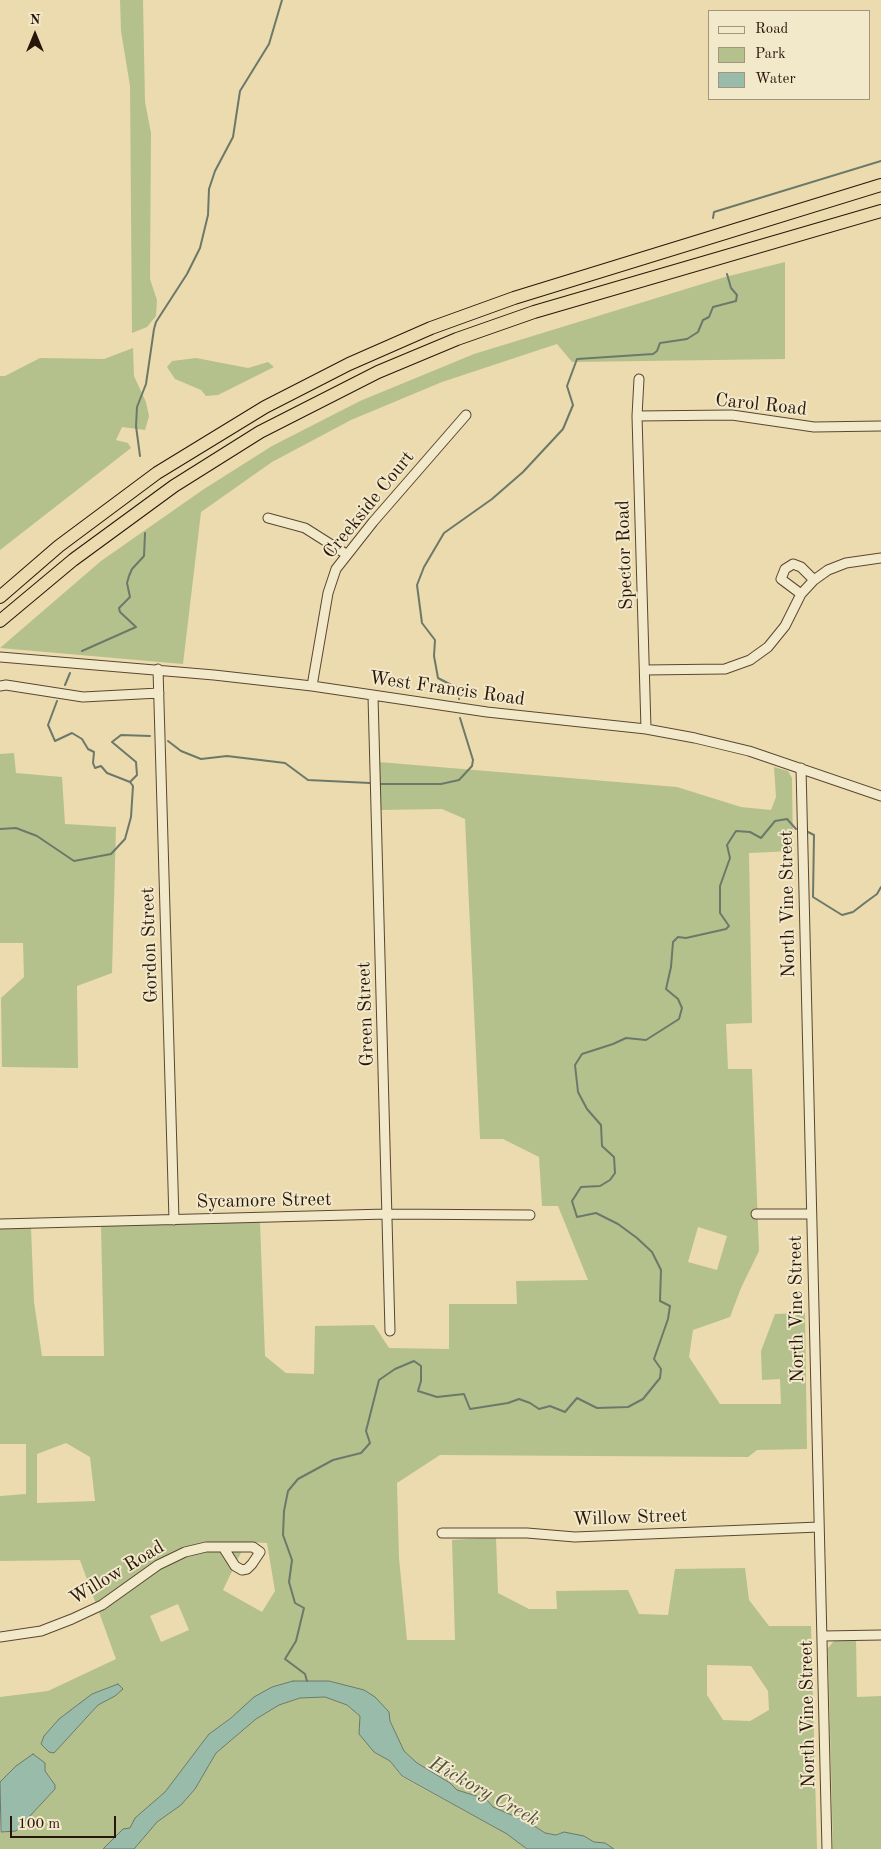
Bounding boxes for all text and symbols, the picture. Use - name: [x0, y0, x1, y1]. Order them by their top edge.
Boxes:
- north arrow: [10, 10, 60, 60]
- legend: [708, 10, 871, 100]
- text: N: [30, 13, 40, 27]
- text: Road: [755, 22, 788, 37]
- text: Park: [755, 47, 786, 62]
- text: Water: [755, 72, 796, 87]
- street label: Carol Road: [714, 389, 808, 421]
- street label: Creekside Court: [319, 447, 419, 563]
- street label: Spector Road: [612, 500, 638, 610]
- street label: West Francis Road: [368, 667, 526, 711]
- street label: North Vine Street: [775, 830, 801, 978]
- street label: Gordon Street: [137, 887, 163, 1003]
- street label: Green Street: [353, 961, 379, 1067]
- street label: Sycamore Street: [196, 1188, 332, 1214]
- street label: North Vine Street: [784, 1235, 810, 1383]
- street label: Willow Street: [572, 1505, 688, 1531]
- street label: Willow Road: [66, 1536, 168, 1610]
- street label: North Vine Street: [795, 1640, 821, 1788]
- water label: Hickory Creek: [424, 1752, 544, 1832]
- scale bar: [12, 1806, 119, 1838]
- text: 100 m: [18, 1817, 60, 1832]

